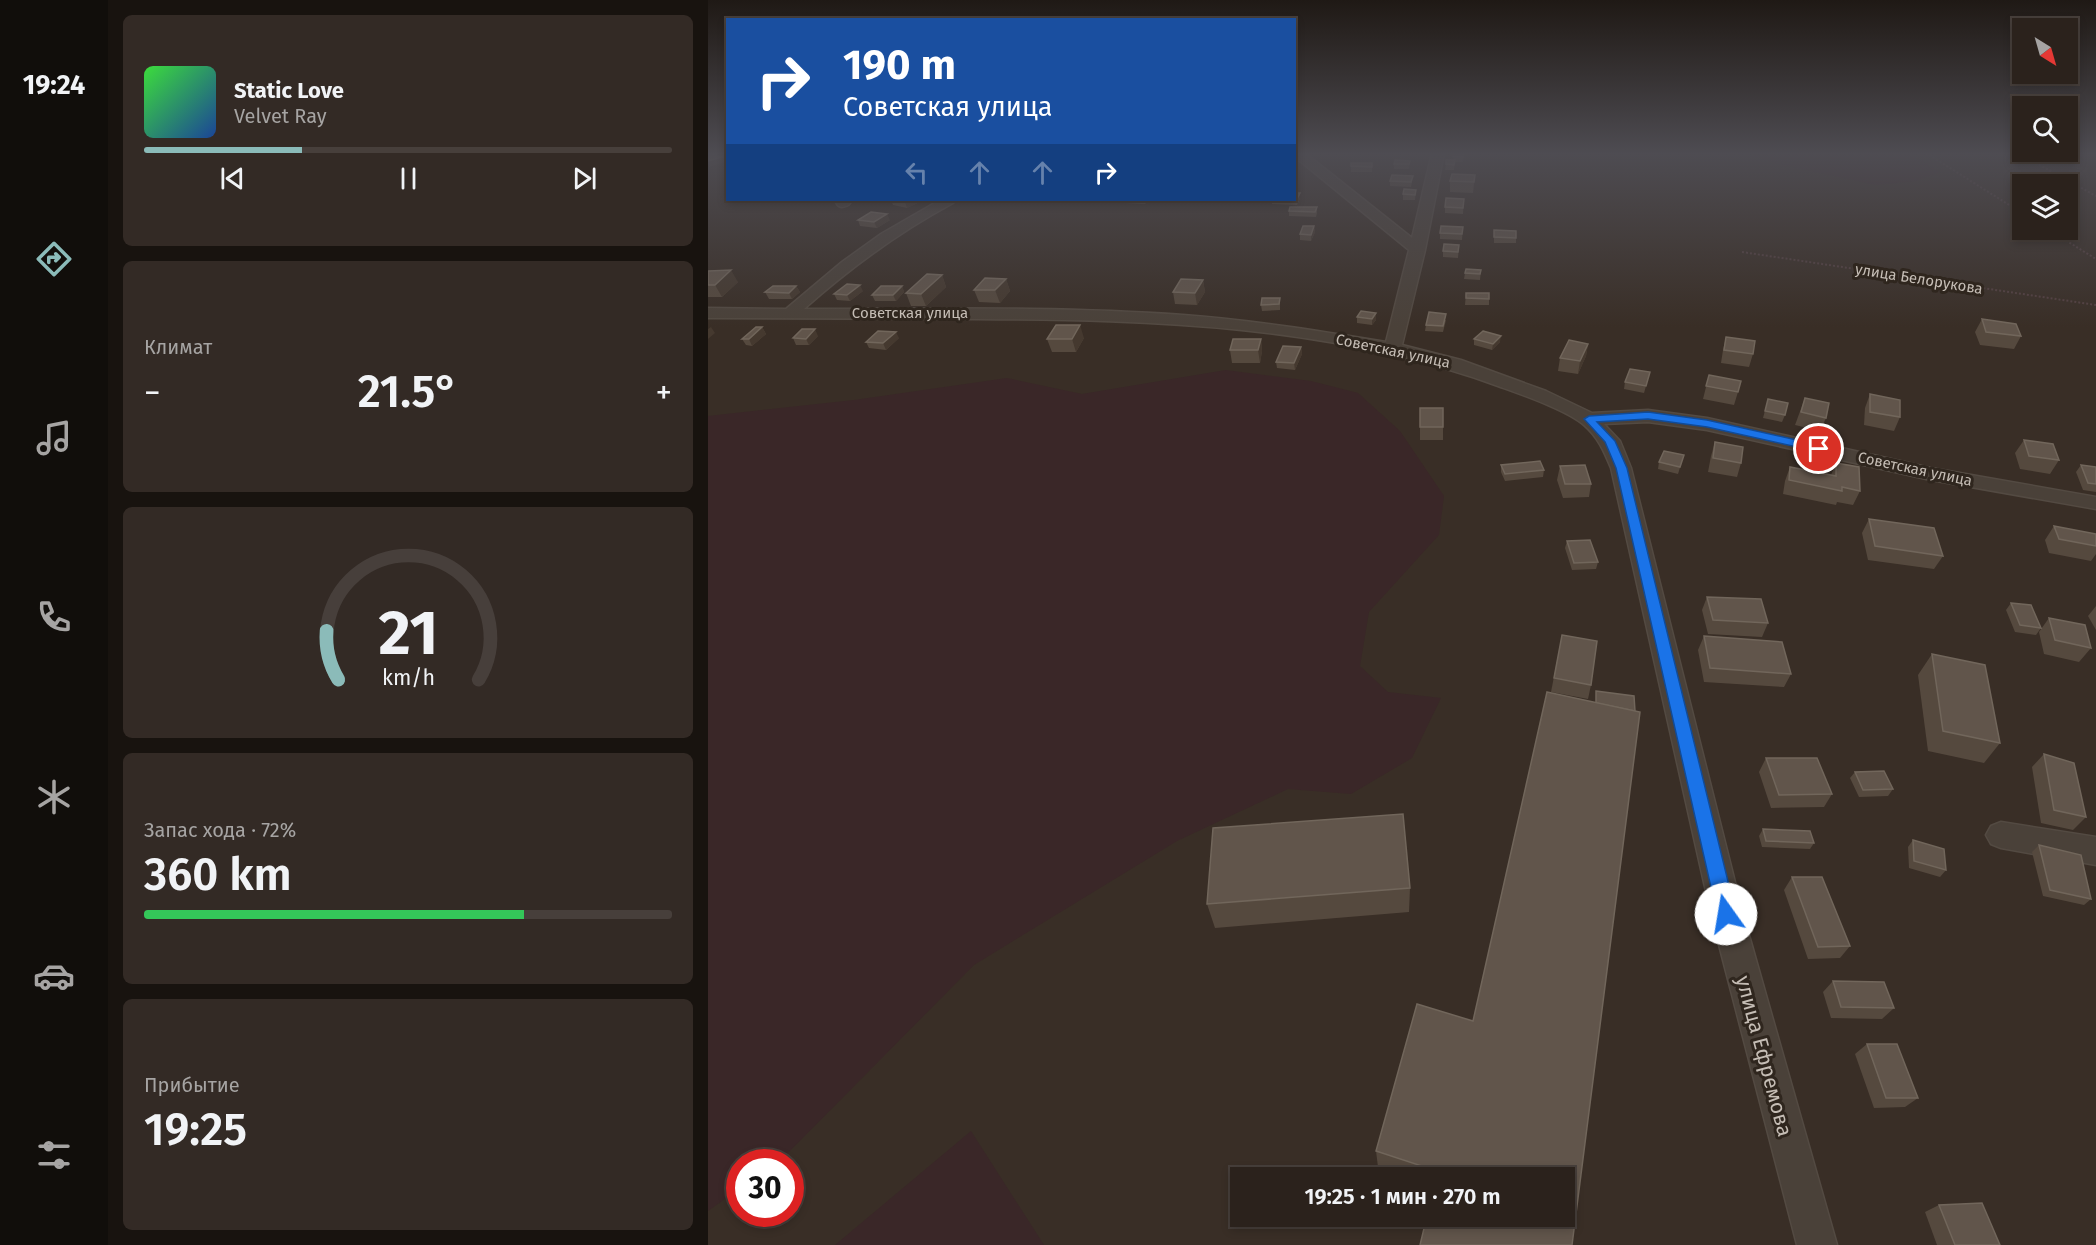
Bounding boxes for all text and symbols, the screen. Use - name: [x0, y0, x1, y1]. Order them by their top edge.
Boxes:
- north arrow: [2012, 18, 2078, 84]
- map controls: [2012, 18, 2078, 240]
- text: 190 m: [843, 40, 956, 90]
- icon: right: [744, 42, 822, 120]
- text: 19:24: [23, 69, 85, 101]
- text: Static Love: [234, 77, 344, 104]
- text: Советская улица: [843, 91, 1052, 123]
- button: search: [2012, 96, 2078, 162]
- text: Velvet Ray: [234, 104, 327, 128]
- icon: left: [900, 156, 933, 189]
- icon: ahead: [963, 156, 996, 189]
- icon: ahead: [1026, 156, 1059, 189]
- icon: right: [1089, 156, 1122, 189]
- icon: previous: [216, 162, 249, 195]
- icon: pause: [392, 162, 425, 195]
- icon: next: [568, 162, 601, 195]
- button: layers: [2012, 174, 2078, 240]
- icon: directions: [33, 238, 75, 280]
- street label: улица Белорукова: [1854, 260, 1984, 298]
- street label: Советская улица: [852, 304, 968, 322]
- street label: Советская улица: [1334, 330, 1452, 372]
- text: Климат: [144, 335, 212, 359]
- text: 21.5°: [358, 365, 458, 419]
- text: −: [144, 373, 161, 413]
- text: +: [656, 373, 672, 413]
- icon: music: [33, 417, 75, 459]
- pin: [1793, 423, 1844, 474]
- icon: arrive: [1802, 432, 1835, 465]
- street label: Советская улица: [1856, 448, 1974, 490]
- icon: phone: [33, 596, 75, 638]
- text: 21: [378, 596, 438, 671]
- text: km/h: [381, 665, 435, 691]
- icon: climate: [33, 776, 75, 818]
- text: Запас хода · 72%: [144, 818, 296, 842]
- text: 360 km: [144, 848, 292, 902]
- position arrow: [1694, 882, 1758, 946]
- icon: car: [33, 955, 75, 997]
- street label: улица Ефремова: [1730, 973, 1798, 1139]
- text: Прибытие: [144, 1073, 240, 1097]
- text: 19:25: [144, 1103, 247, 1157]
- icon: filters: [33, 1134, 75, 1176]
- speed limit sign: 30: [726, 1149, 804, 1227]
- text: 19:25 · 1 мин · 270 m: [1304, 1183, 1501, 1210]

